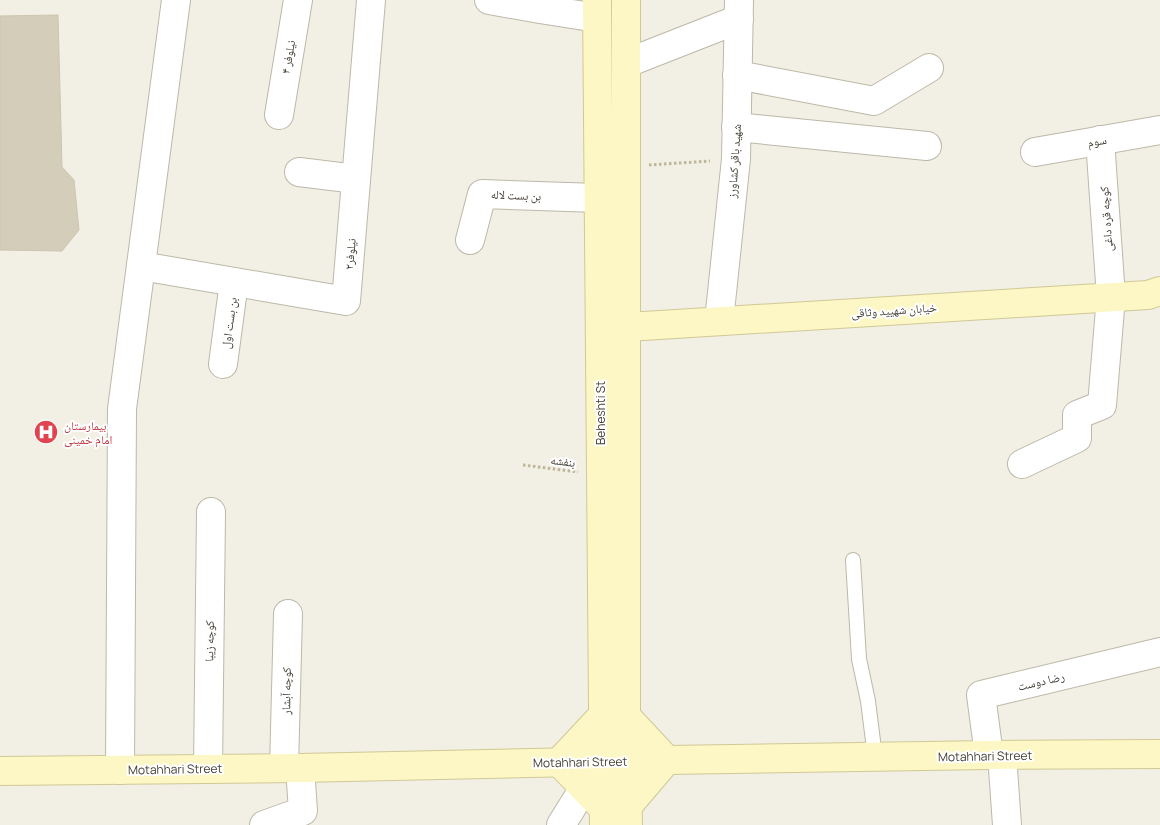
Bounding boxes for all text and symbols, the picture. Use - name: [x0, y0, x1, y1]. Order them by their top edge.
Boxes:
- street label: نیلوفر ۴: [277, 39, 299, 75]
- street label: شهید باقر کشاورز: [723, 123, 745, 200]
- street label: سوم: [1086, 131, 1108, 151]
- street label: بن بست لاله: [491, 186, 541, 204]
- street label: کوچه قره داغی: [1095, 186, 1117, 252]
- street label: نیلوفر۲: [340, 238, 360, 270]
- street label: بن بست اول: [217, 296, 241, 350]
- street label: خیابان شهیید وثاقی: [851, 298, 938, 321]
- street label: Beheshti St: [592, 381, 609, 445]
- place label: بیمارستان امام خمینی: [64, 417, 112, 448]
- hospital icon: بیمارستان امام خمینی: [33, 419, 59, 445]
- street label: بنفشه: [550, 451, 576, 471]
- street label: کوچه زیبا: [200, 620, 218, 662]
- street label: کوچه آبشار: [277, 667, 295, 716]
- street label: رضا دوست: [1016, 667, 1067, 695]
- street label: Motahhari Street: [938, 747, 1033, 765]
- street label: Motahhari Street: [533, 753, 628, 771]
- street label: Motahhari Street: [128, 760, 223, 778]

